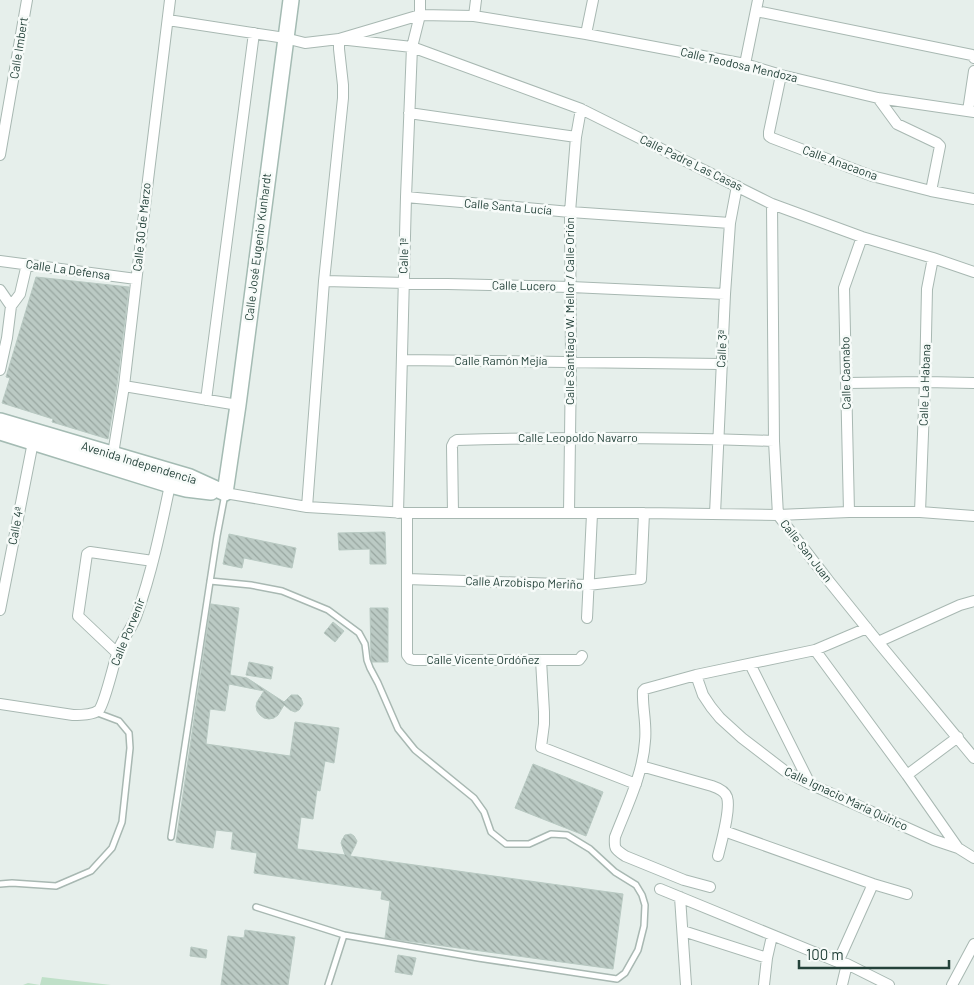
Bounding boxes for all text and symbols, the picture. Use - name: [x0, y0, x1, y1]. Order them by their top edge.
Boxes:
- street label: Calle Imbert: [6, 16, 30, 80]
- street label: Calle Teodosa Mendoza: [679, 44, 799, 84]
- street label: Calle Padre Las Casas: [638, 131, 745, 193]
- street label: Calle Anacaona: [801, 142, 880, 182]
- street label: Calle José Eugenio Kunhardt: [241, 172, 273, 322]
- street label: Calle 30 de Marzo: [129, 182, 153, 272]
- street label: Calle Santa Lucía: [463, 195, 553, 217]
- street label: Calle Santiago W. Mellor / Calle Orión: [562, 217, 576, 405]
- street label: Calle 1ª: [395, 238, 411, 274]
- street label: Calle La Defensa: [25, 256, 111, 282]
- street label: Calle Lucero: [492, 277, 556, 293]
- street label: Calle 3ª: [713, 330, 729, 368]
- street label: Calle Caonabo: [837, 336, 853, 410]
- street label: Calle La Habana: [916, 344, 932, 426]
- street label: Calle Ramón Mejía: [455, 353, 547, 367]
- street label: Calle Leopoldo Navarro: [518, 430, 638, 444]
- street label: Avenida Independencia: [80, 438, 199, 486]
- street label: Calle 4ª: [5, 506, 26, 546]
- street label: Calle San Juan: [778, 516, 836, 584]
- street label: Calle Arzobispo Meriño: [465, 573, 583, 591]
- street label: Calle Porvenir: [107, 595, 147, 667]
- street label: Calle Vicente Ordóñez: [427, 652, 539, 666]
- street label: Calle Ignacio María Quirico: [782, 763, 910, 833]
- scale bar: [799, 938, 949, 970]
- text: 100 m: [806, 945, 844, 963]

